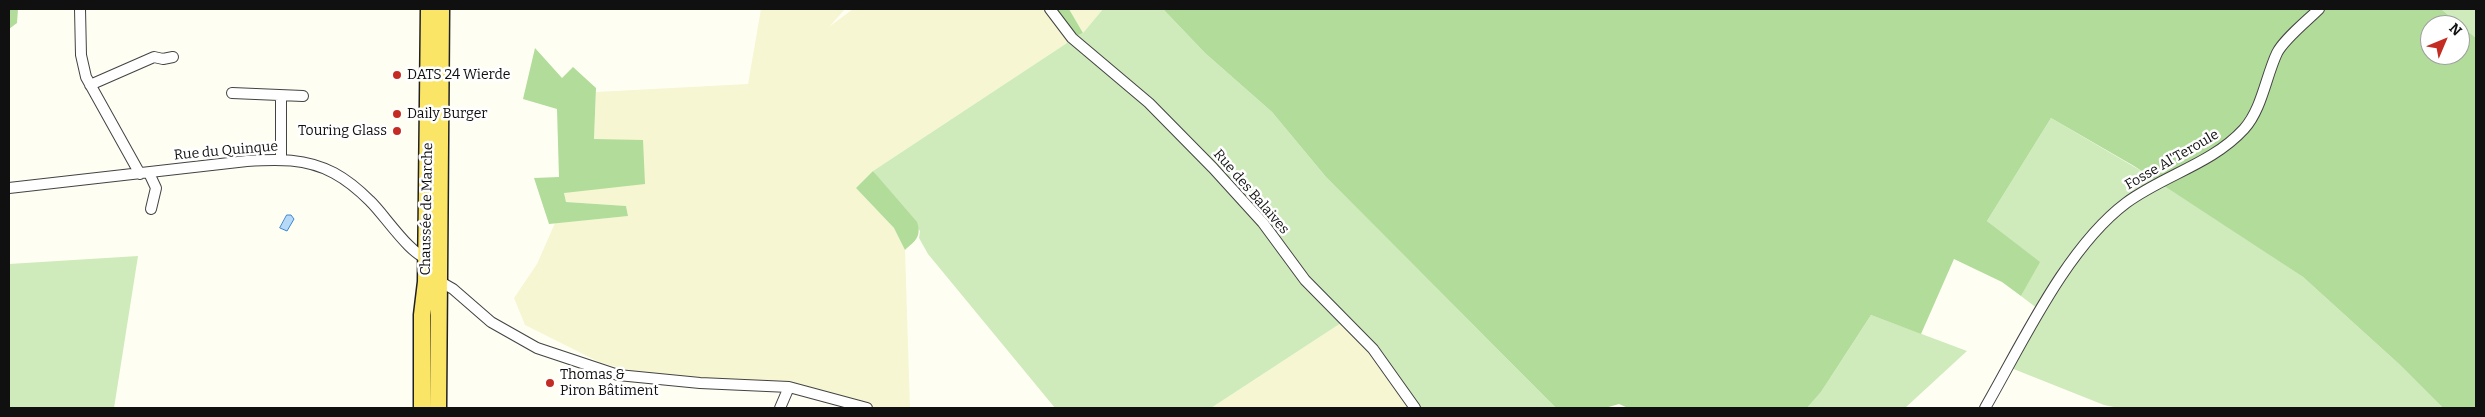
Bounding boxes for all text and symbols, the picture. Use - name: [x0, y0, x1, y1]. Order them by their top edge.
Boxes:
- north arrow: [2420, 15, 2470, 65]
- text: N: [2445, 20, 2465, 40]
- place label: DATS 24 Wierde: [407, 67, 510, 83]
- marker: DATS 24 Wierde: [391, 69, 403, 81]
- place label: Daily Burger: [407, 106, 487, 122]
- marker: Daily Burger: [391, 108, 403, 120]
- place label: Touring Glass: [298, 123, 387, 139]
- marker: Touring Glass: [391, 125, 403, 137]
- street label: Fosse Al'Teroule: [2122, 126, 2222, 194]
- street label: Rue du Quinque: [173, 138, 279, 164]
- street label: Chaussée de Marche: [417, 142, 437, 276]
- street label: Rue des Balaives: [1210, 146, 1292, 238]
- place label: Thomas & Piron Bâtiment: [560, 367, 659, 400]
- marker: Thomas & Piron Bâtiment: [544, 377, 556, 389]

